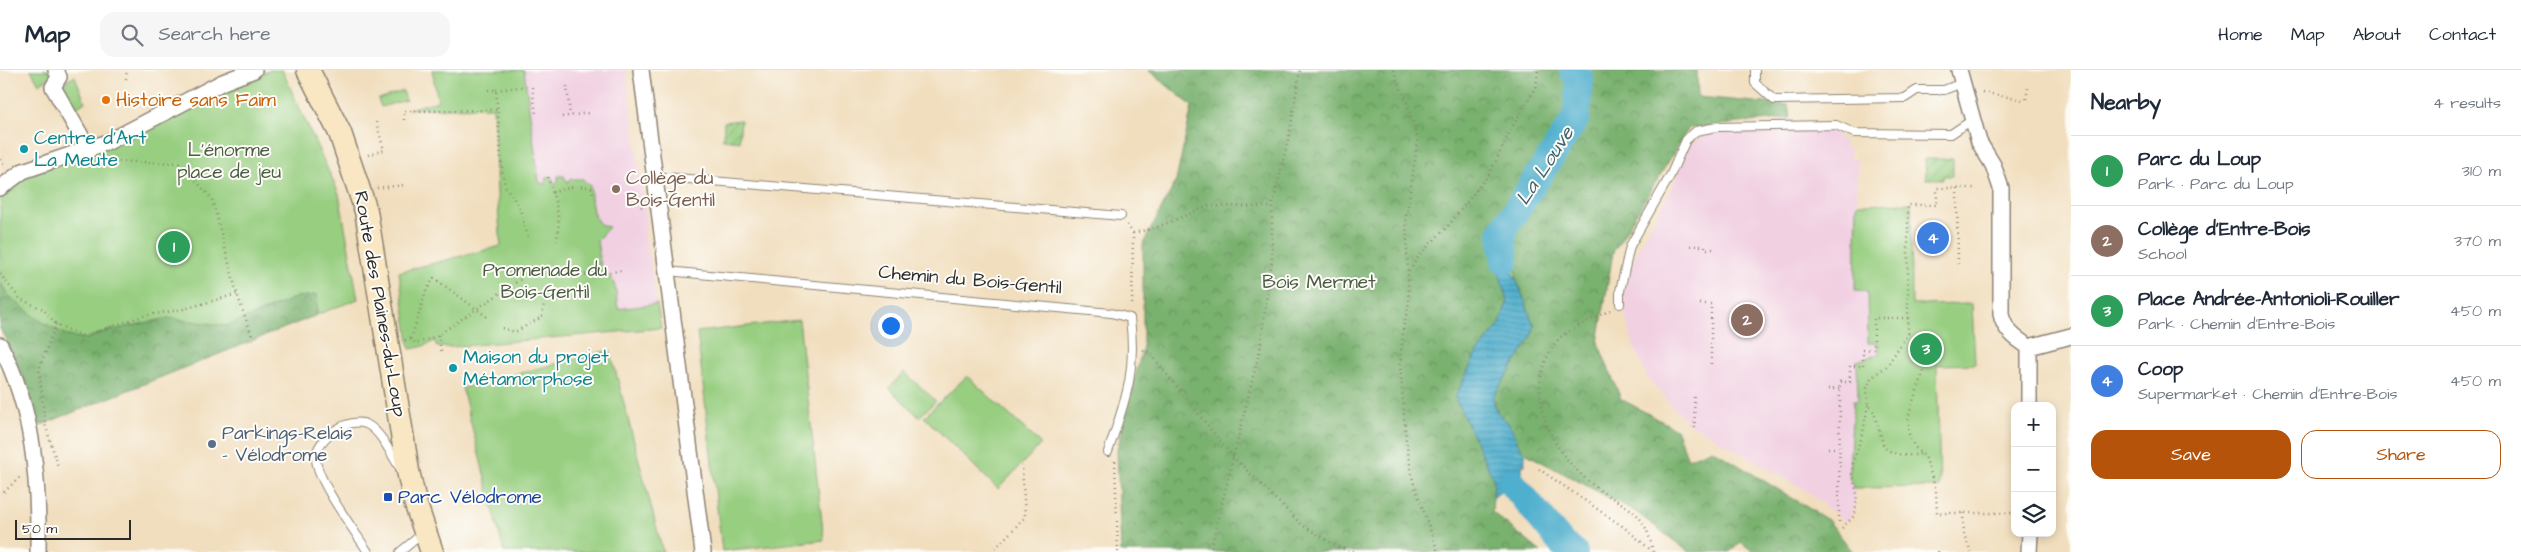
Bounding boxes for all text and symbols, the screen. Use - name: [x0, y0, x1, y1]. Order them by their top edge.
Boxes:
- search box: [100, 12, 450, 57]
- text: Map: [25, 18, 70, 52]
- icon: search: [118, 21, 146, 49]
- text: Search here: [158, 21, 271, 48]
- text: Home: [2218, 22, 2263, 47]
- text: Map: [2291, 22, 2325, 47]
- text: About: [2353, 22, 2401, 47]
- text: Contact: [2429, 22, 2496, 47]
- place label: Histoire sans Faim: [116, 87, 276, 114]
- text: Nearby: [2091, 88, 2161, 117]
- text: 4 results: [2433, 92, 2501, 114]
- marker: Histoire sans Faim: [100, 94, 112, 106]
- water label: La Louve: [1509, 120, 1581, 211]
- place label: Centre d'Art La Meute: [34, 125, 147, 174]
- park label: L’énorme place de jeu: [177, 137, 281, 186]
- marker: Centre d'Art La Meute: [18, 143, 30, 155]
- text: Parc du Loup: [2138, 146, 2261, 173]
- text: 1: [2106, 160, 2108, 182]
- text: 310 m: [2462, 160, 2501, 182]
- place label: Collège du Bois-Gentil: [626, 165, 715, 214]
- text: Park · Parc du Loup: [2138, 173, 2294, 195]
- marker: Collège du Bois-Gentil: [610, 183, 622, 195]
- street label: Route des Plaines-du-Loup: [347, 189, 413, 419]
- text: Collège d'Entre-Bois: [2138, 216, 2311, 243]
- pin: 4: [1917, 219, 1949, 257]
- pin: 1: [158, 228, 190, 266]
- text: 2: [2102, 230, 2112, 252]
- text: 370 m: [2454, 230, 2501, 252]
- text: School: [2138, 243, 2187, 265]
- park label: Promenade du Bois-Gentil: [483, 257, 608, 306]
- street label: Chemin du Bois-Gentil: [877, 259, 1063, 301]
- park label: Bois Mermet: [1262, 269, 1376, 296]
- text: Place Andrée-Antonioli-Rouiller: [2138, 286, 2399, 313]
- text: 3: [2103, 300, 2111, 322]
- text: 450 m: [2450, 300, 2501, 322]
- pin: 2: [1731, 301, 1763, 339]
- your location: [878, 313, 904, 339]
- text: Park · Chemin d'Entre-Bois: [2138, 313, 2335, 335]
- pin: 3: [1910, 330, 1942, 368]
- place label: Maison du projet Métamorphose: [463, 344, 609, 393]
- text: Coop: [2138, 356, 2183, 383]
- marker: Maison du projet Métamorphose: [447, 362, 459, 374]
- text: 4: [2102, 370, 2112, 392]
- text: 450 m: [2450, 370, 2501, 392]
- text: Supermarket · Chemin d'Entre-Bois: [2138, 383, 2397, 405]
- map controls: [2011, 402, 2056, 537]
- button: +: [2011, 402, 2056, 447]
- place label: Parkings-Relais - Vélodrome: [222, 420, 352, 469]
- button: Save: [2091, 430, 2291, 479]
- button: Share: [2301, 430, 2501, 479]
- marker: Parkings-Relais - Vélodrome: [206, 438, 218, 450]
- button: −: [2011, 447, 2056, 492]
- place label: Parc Vélodrome: [398, 484, 542, 511]
- marker: Parc Vélodrome: [382, 491, 394, 503]
- button: layers: [2011, 492, 2056, 537]
- scale bar: [15, 517, 131, 540]
- text: 50 m: [22, 519, 57, 539]

